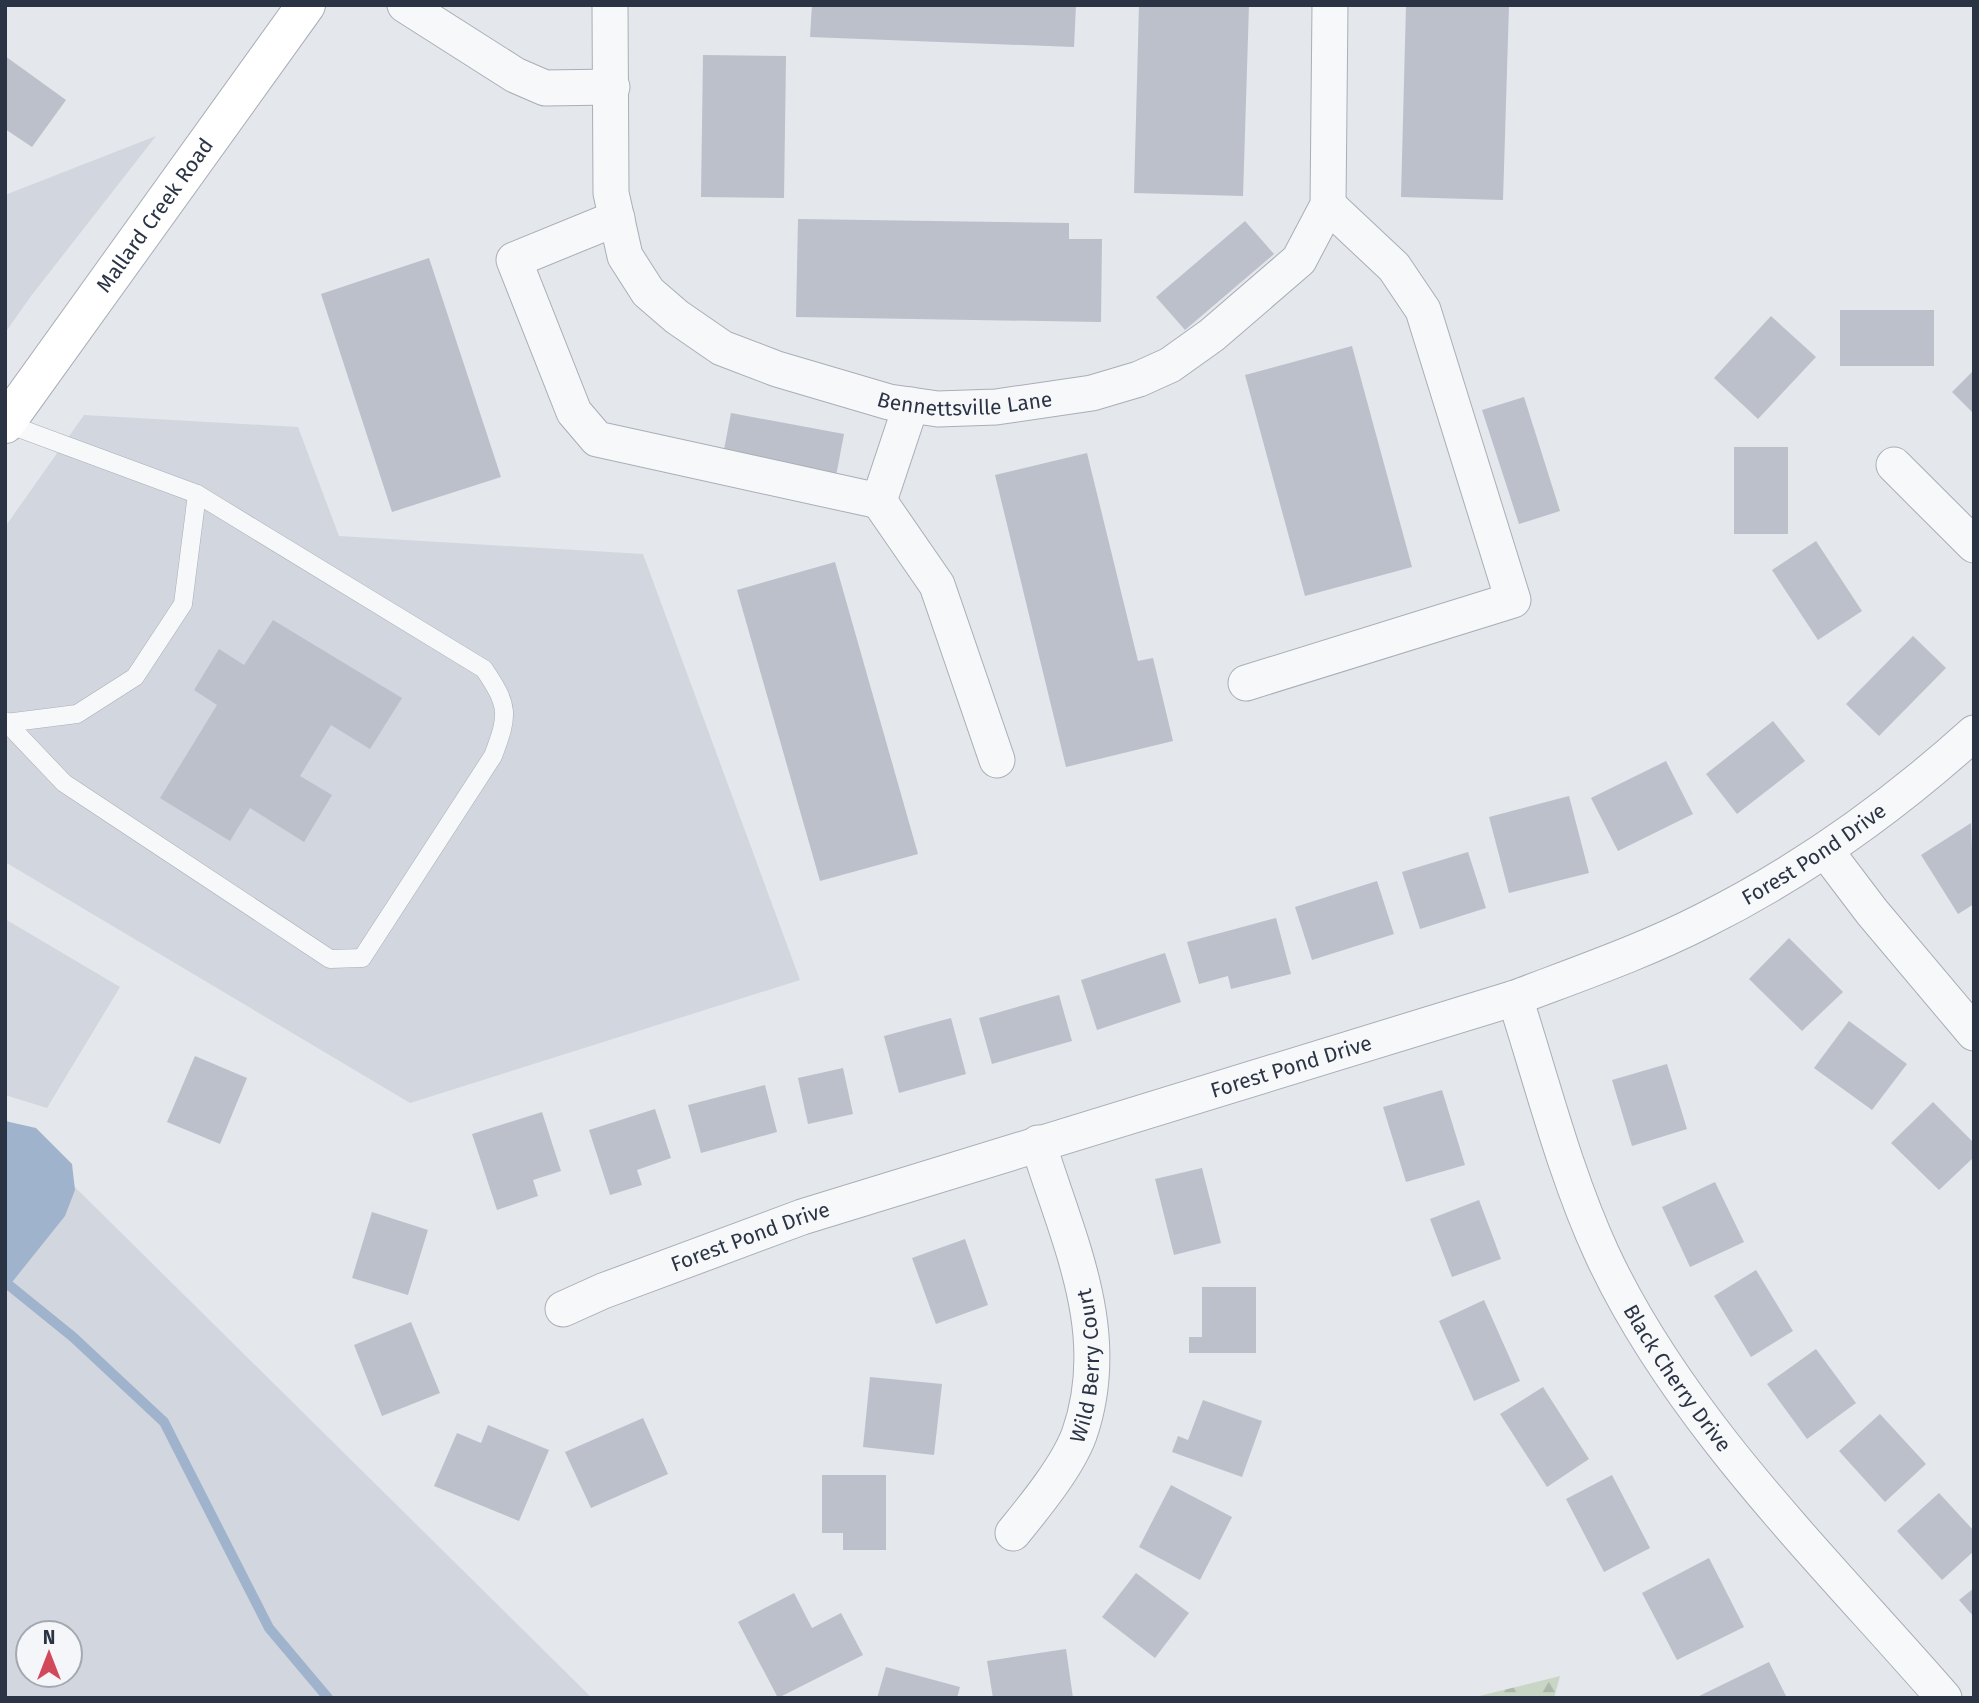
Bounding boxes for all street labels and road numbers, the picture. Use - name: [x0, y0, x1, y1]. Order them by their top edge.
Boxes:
- street label: Mallard Creek Road: [91, 133, 219, 297]
- street label: Bennettsville Lane: [874, 386, 1054, 422]
- street label: Forest Pond Drive: [1737, 798, 1891, 911]
- street label: Forest Pond Drive: [1207, 1030, 1375, 1104]
- street label: Forest Pond Drive: [667, 1196, 833, 1278]
- street label: Wild Berry Court: [1064, 1286, 1105, 1446]
- street label: Black Cherry Drive: [1618, 1300, 1737, 1457]

